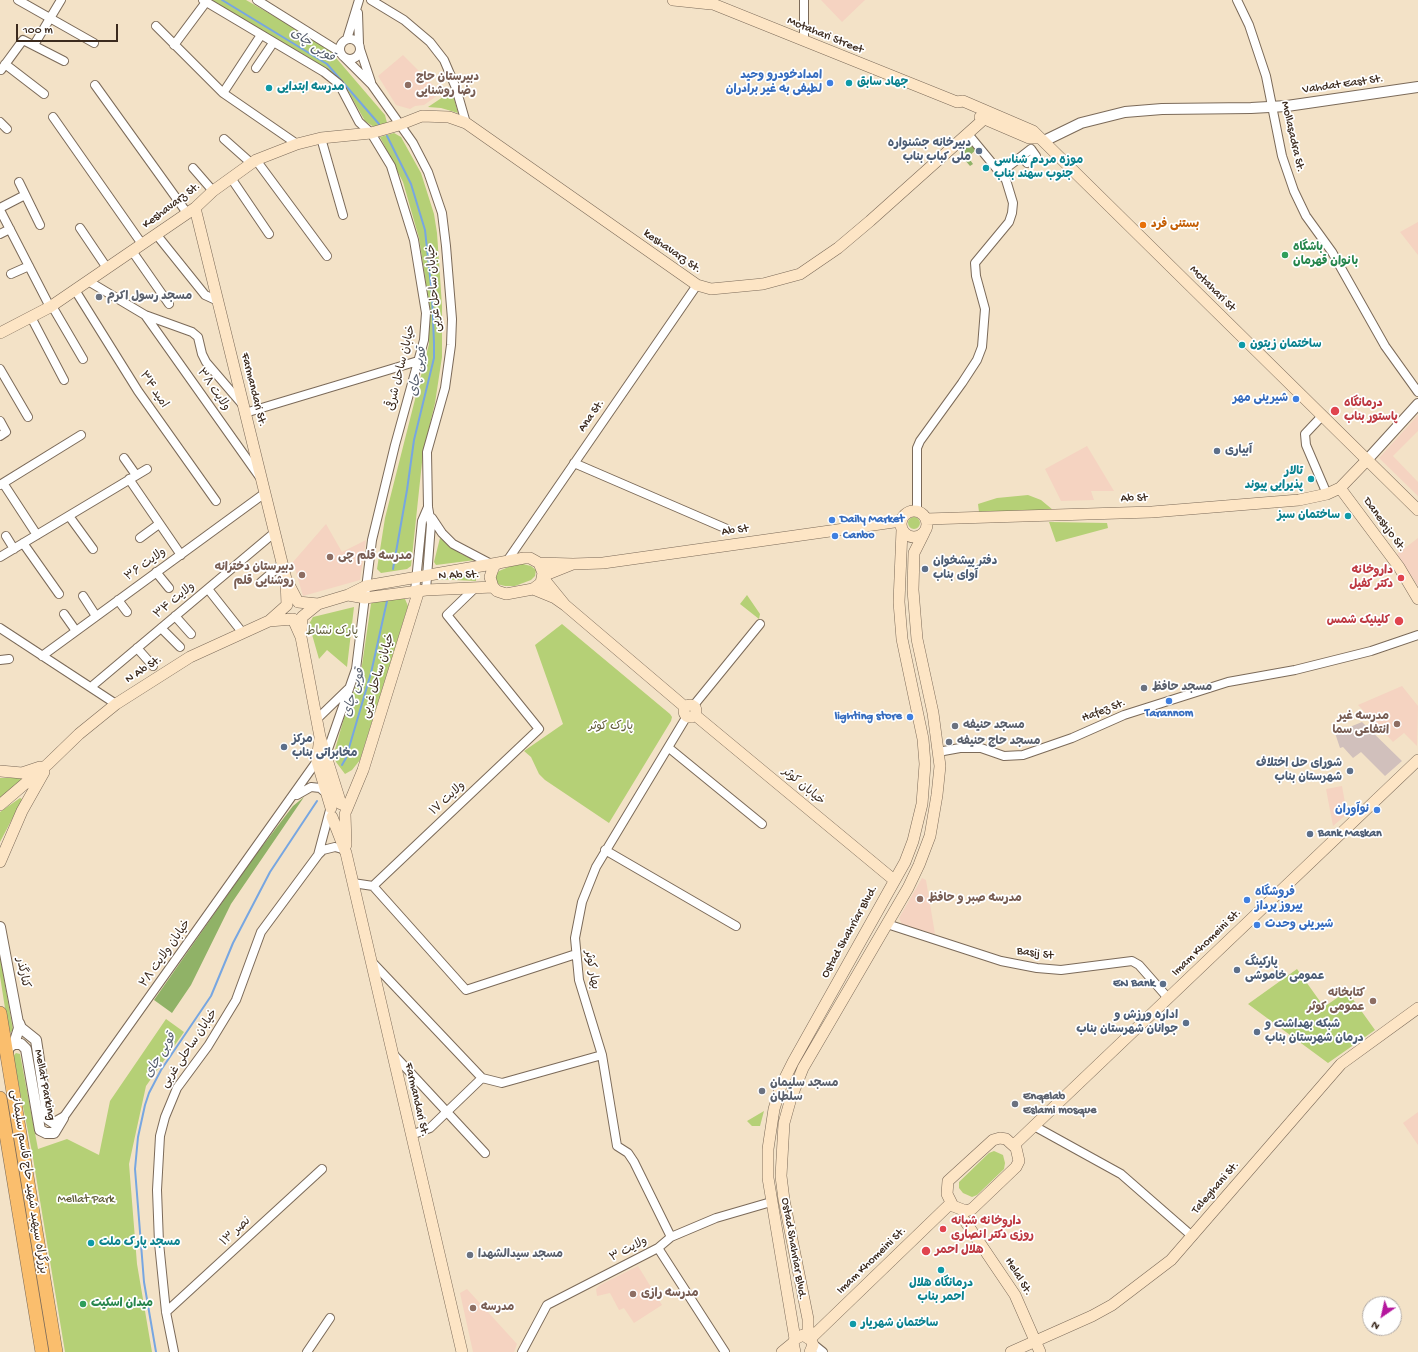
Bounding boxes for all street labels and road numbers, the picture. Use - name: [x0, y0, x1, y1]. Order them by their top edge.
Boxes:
- street label: Motahari Street: [785, 14, 865, 58]
- street label: Vahdat East St.: [1302, 72, 1384, 98]
- street label: Mollasadra St.: [1277, 100, 1307, 174]
- street label: Keshavarz St.: [140, 180, 204, 232]
- street label: keshavarz St.: [640, 227, 704, 277]
- street label: خیابان ساحل غربی: [425, 244, 445, 332]
- street label: Motahari St: [1186, 263, 1238, 315]
- street label: خیابان ساحل شرقی: [384, 323, 420, 413]
- street label: Farmandari St.: [237, 352, 269, 428]
- street label: ولایت ۳۸: [193, 366, 233, 414]
- street label: امید ۳۴: [135, 369, 171, 411]
- street label: Ana St.: [576, 397, 608, 435]
- street label: Ab St: [1120, 491, 1148, 507]
- street label: Daneshjo St.: [1359, 495, 1409, 555]
- street label: Ab St: [721, 522, 749, 540]
- street label: ولایت ۳۶: [123, 545, 169, 585]
- street label: N Ab St.: [438, 568, 480, 584]
- street label: ولایت ۳۴: [152, 580, 198, 622]
- street label: خیابان ساحل غربی: [359, 632, 399, 720]
- street label: N Ab St.: [123, 653, 165, 687]
- street label: Hafez St.: [1080, 696, 1128, 726]
- street label: خیابان کوثر: [779, 765, 827, 809]
- street label: ولایت ۱۷: [427, 779, 469, 819]
- street label: Ostad Shahriar Blvd.: [819, 883, 881, 981]
- street label: Imam Khomeini St.: [1169, 906, 1245, 980]
- street label: خیابان ولایت ۲۸: [137, 917, 195, 991]
- street label: Basij St: [1016, 944, 1054, 964]
- street label: بهار کوثر: [580, 949, 602, 991]
- street label: کنارگذر: [12, 957, 32, 989]
- street label: خیابان ساحلی غربی: [158, 1007, 222, 1091]
- street label: Mellat Parking: [30, 1048, 58, 1122]
- street label: Farmandari St.: [400, 1062, 432, 1138]
- street label: بزرگراه سپهبد شهید حاج قاسم سلیمانی: [6, 1089, 50, 1275]
- street label: Taleghani St.: [1189, 1159, 1243, 1217]
- street label: Ostad Shahriar Blvd.: [777, 1197, 809, 1301]
- street label: نصر ۱۳: [218, 1214, 254, 1250]
- street label: Imam Khomeini St.: [834, 1224, 910, 1298]
- street label: ولایت ۳: [608, 1234, 650, 1266]
- street label: Helal St.: [1001, 1255, 1035, 1299]

